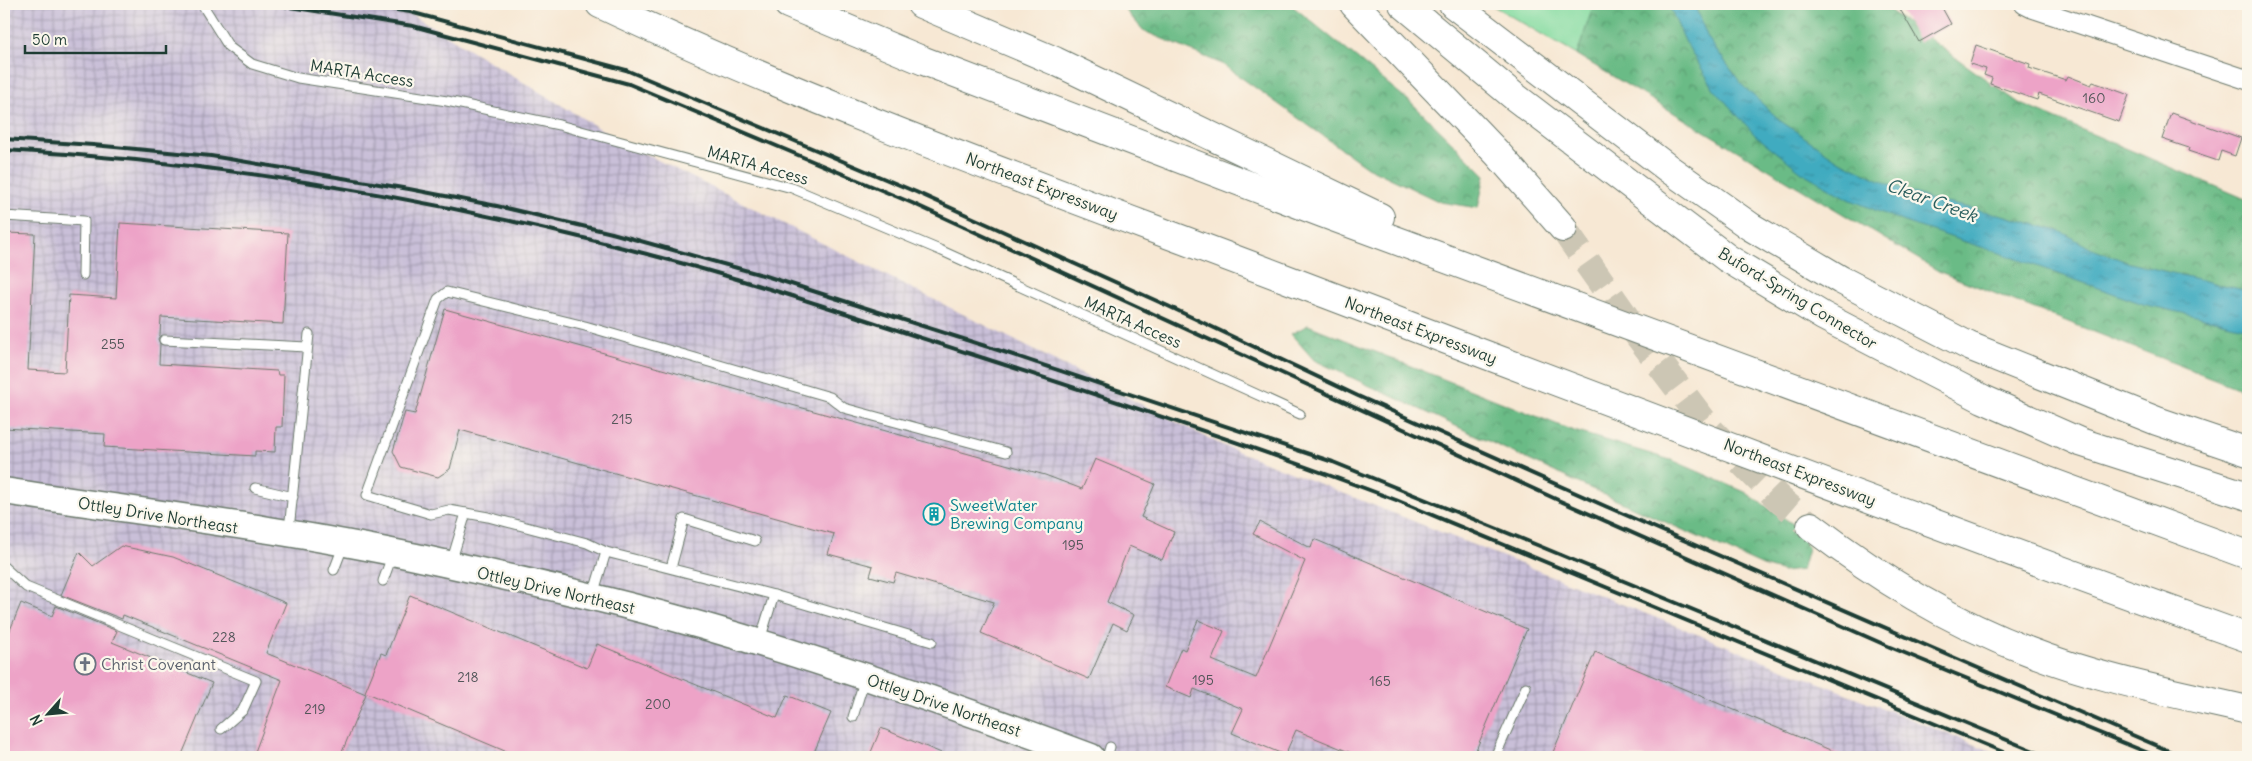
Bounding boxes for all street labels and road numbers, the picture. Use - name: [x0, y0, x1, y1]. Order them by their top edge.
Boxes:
- street label: MARTA Access: [309, 55, 415, 91]
- street label: MARTA Access: [705, 141, 811, 189]
- street label: Northeast Expressway: [963, 148, 1121, 224]
- street label: Buford-Spring Connector: [1715, 243, 1881, 354]
- street label: MARTA Access: [1081, 292, 1185, 352]
- street label: Northeast Expressway: [1342, 292, 1500, 368]
- street label: Northeast Expressway: [1721, 434, 1879, 510]
- street label: Ottley Drive Northeast: [77, 492, 240, 538]
- street label: Ottley Drive Northeast: [475, 562, 637, 618]
- street label: Ottley Drive Northeast: [864, 669, 1024, 741]

